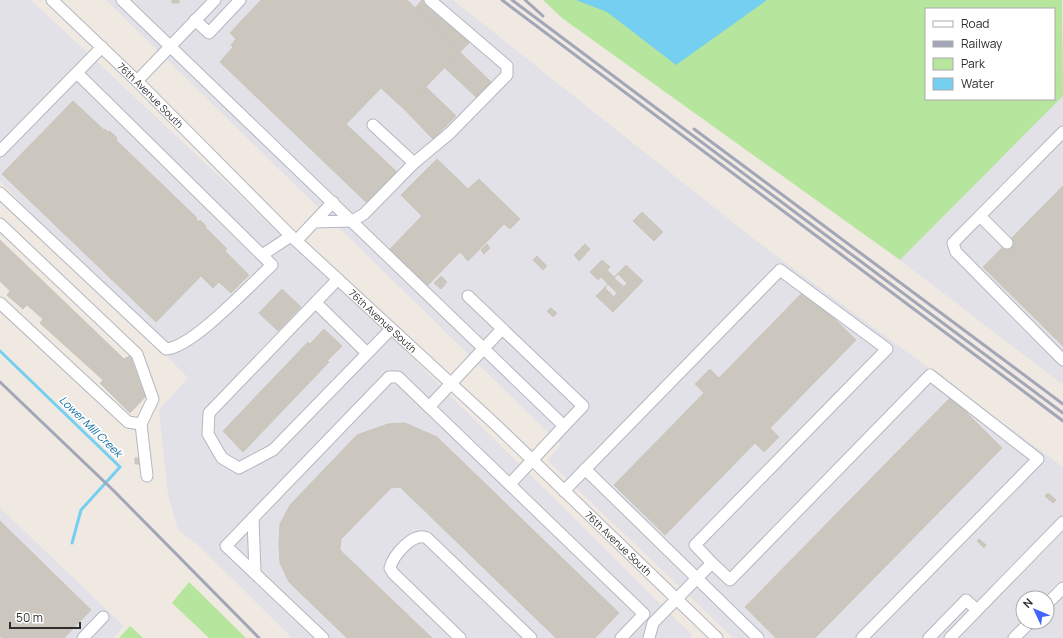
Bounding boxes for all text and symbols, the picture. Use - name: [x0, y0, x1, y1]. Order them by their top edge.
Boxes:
- legend: [925, 8, 1055, 100]
- text: Road: [961, 15, 989, 32]
- text: Railway: [961, 35, 1003, 52]
- text: Park: [961, 55, 986, 72]
- street label: 76th Avenue South: [115, 59, 187, 131]
- text: Water: [961, 75, 995, 92]
- street label: 76th Avenue South: [346, 286, 420, 356]
- water label: Lower Mill Creek: [56, 392, 127, 461]
- street label: 76th Avenue South: [582, 508, 655, 579]
- north arrow: [1015, 590, 1055, 630]
- text: N: [1019, 595, 1036, 611]
- scale bar: [10, 604, 80, 630]
- text: 50 m: [16, 609, 43, 626]

